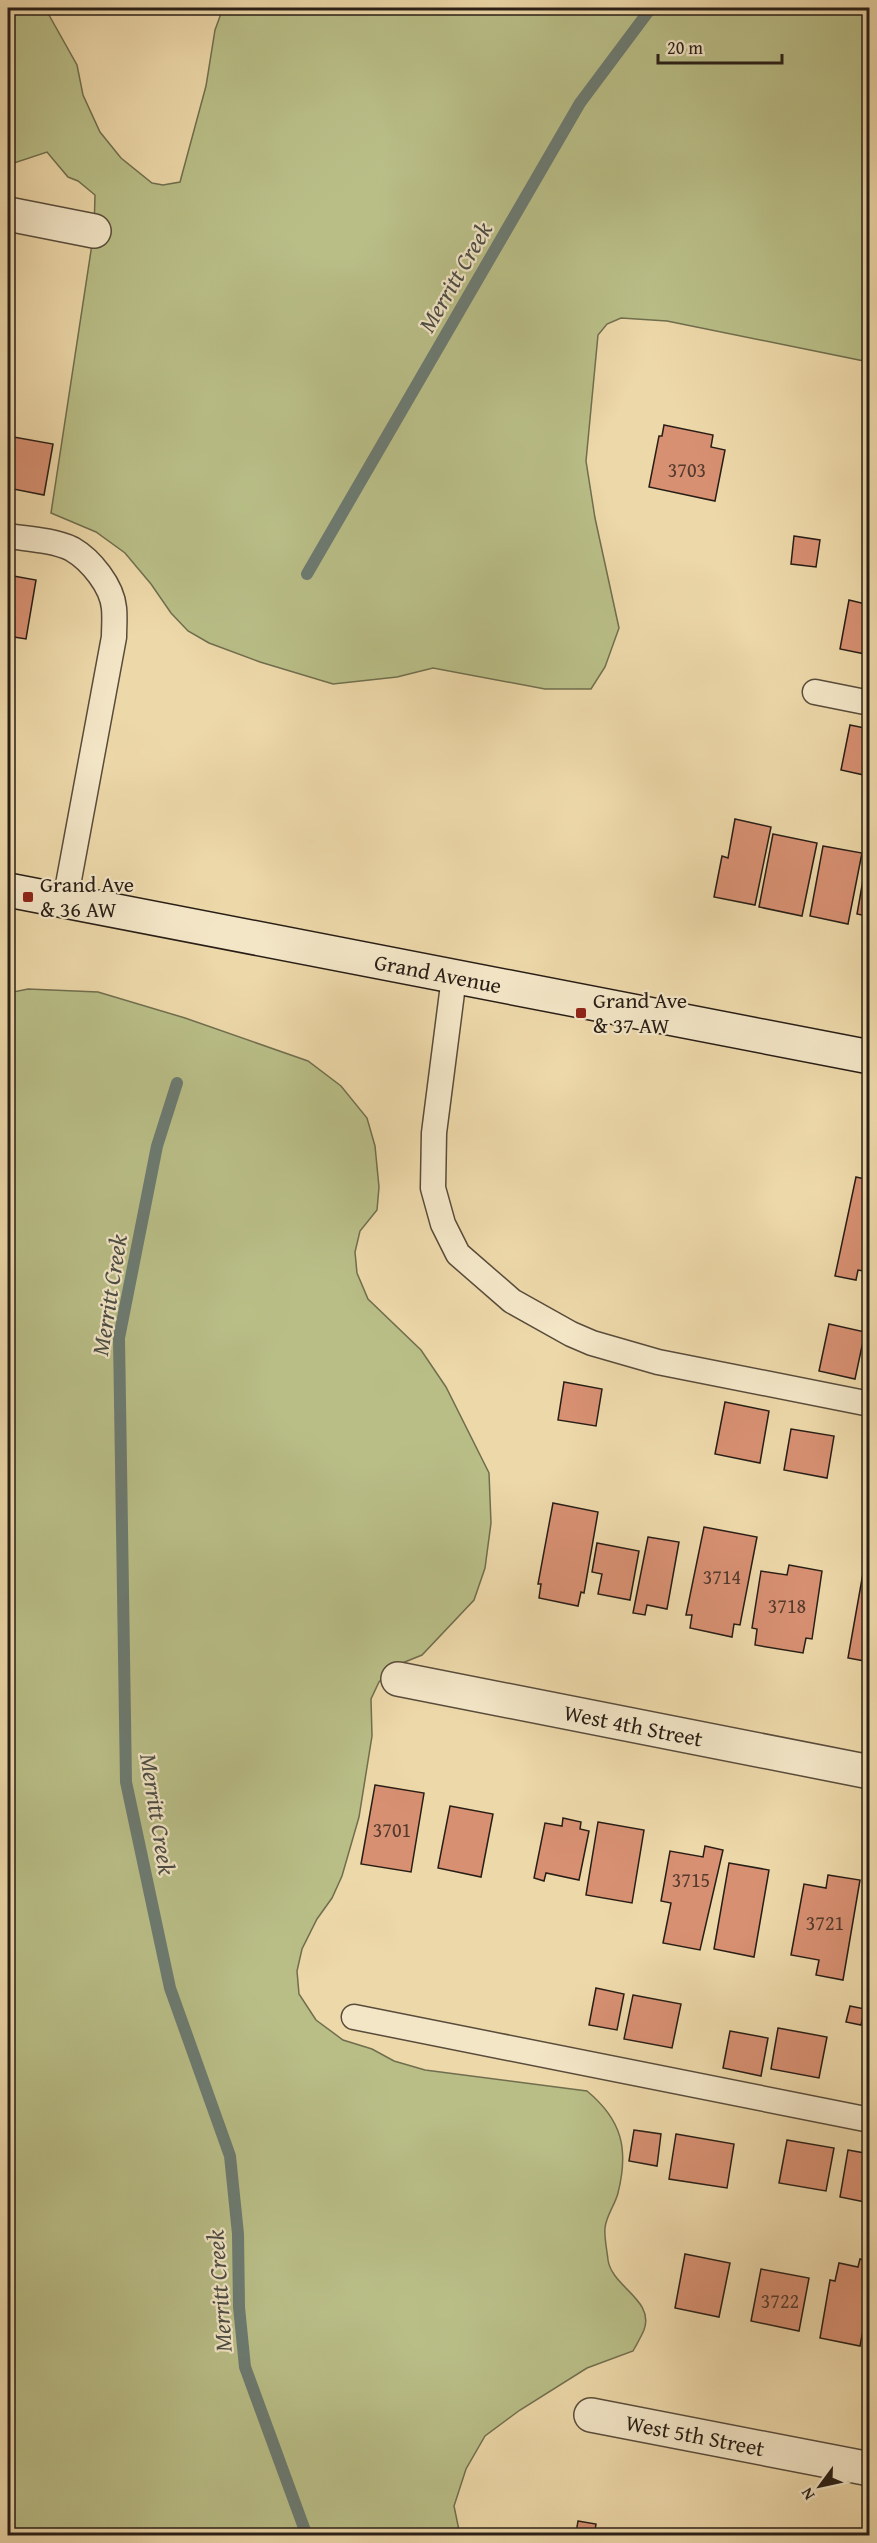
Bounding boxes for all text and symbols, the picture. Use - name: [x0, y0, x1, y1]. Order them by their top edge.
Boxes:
- scale bar: [658, 27, 782, 65]
- text: 20 m: [667, 34, 703, 61]
- water label: Merritt Creek: [409, 215, 501, 339]
- house number: 3703: [668, 455, 706, 484]
- place label: Grand Ave & 36 AW: [40, 868, 134, 925]
- marker: Grand Ave & 36 AW: [21, 890, 35, 904]
- street label: Grand Avenue: [372, 945, 504, 1001]
- place label: Grand Ave & 37 AW: [593, 984, 687, 1041]
- marker: Grand Ave & 37 AW: [574, 1006, 588, 1020]
- water label: Merritt Creek: [82, 1232, 136, 1358]
- house number: 3714: [703, 1562, 741, 1591]
- house number: 3718: [768, 1591, 806, 1620]
- street label: West 4th Street: [561, 1696, 706, 1755]
- water label: Merritt Creek: [131, 1751, 185, 1877]
- house number: 3701: [373, 1815, 411, 1844]
- house number: 3715: [672, 1865, 710, 1894]
- house number: 3721: [806, 1908, 844, 1937]
- water label: Merritt Creek: [197, 2229, 241, 2353]
- house number: 3722: [761, 2286, 799, 2315]
- street label: West 5th Street: [623, 2406, 767, 2464]
- north arrow: [790, 2456, 850, 2516]
- text: N: [794, 2483, 820, 2505]

